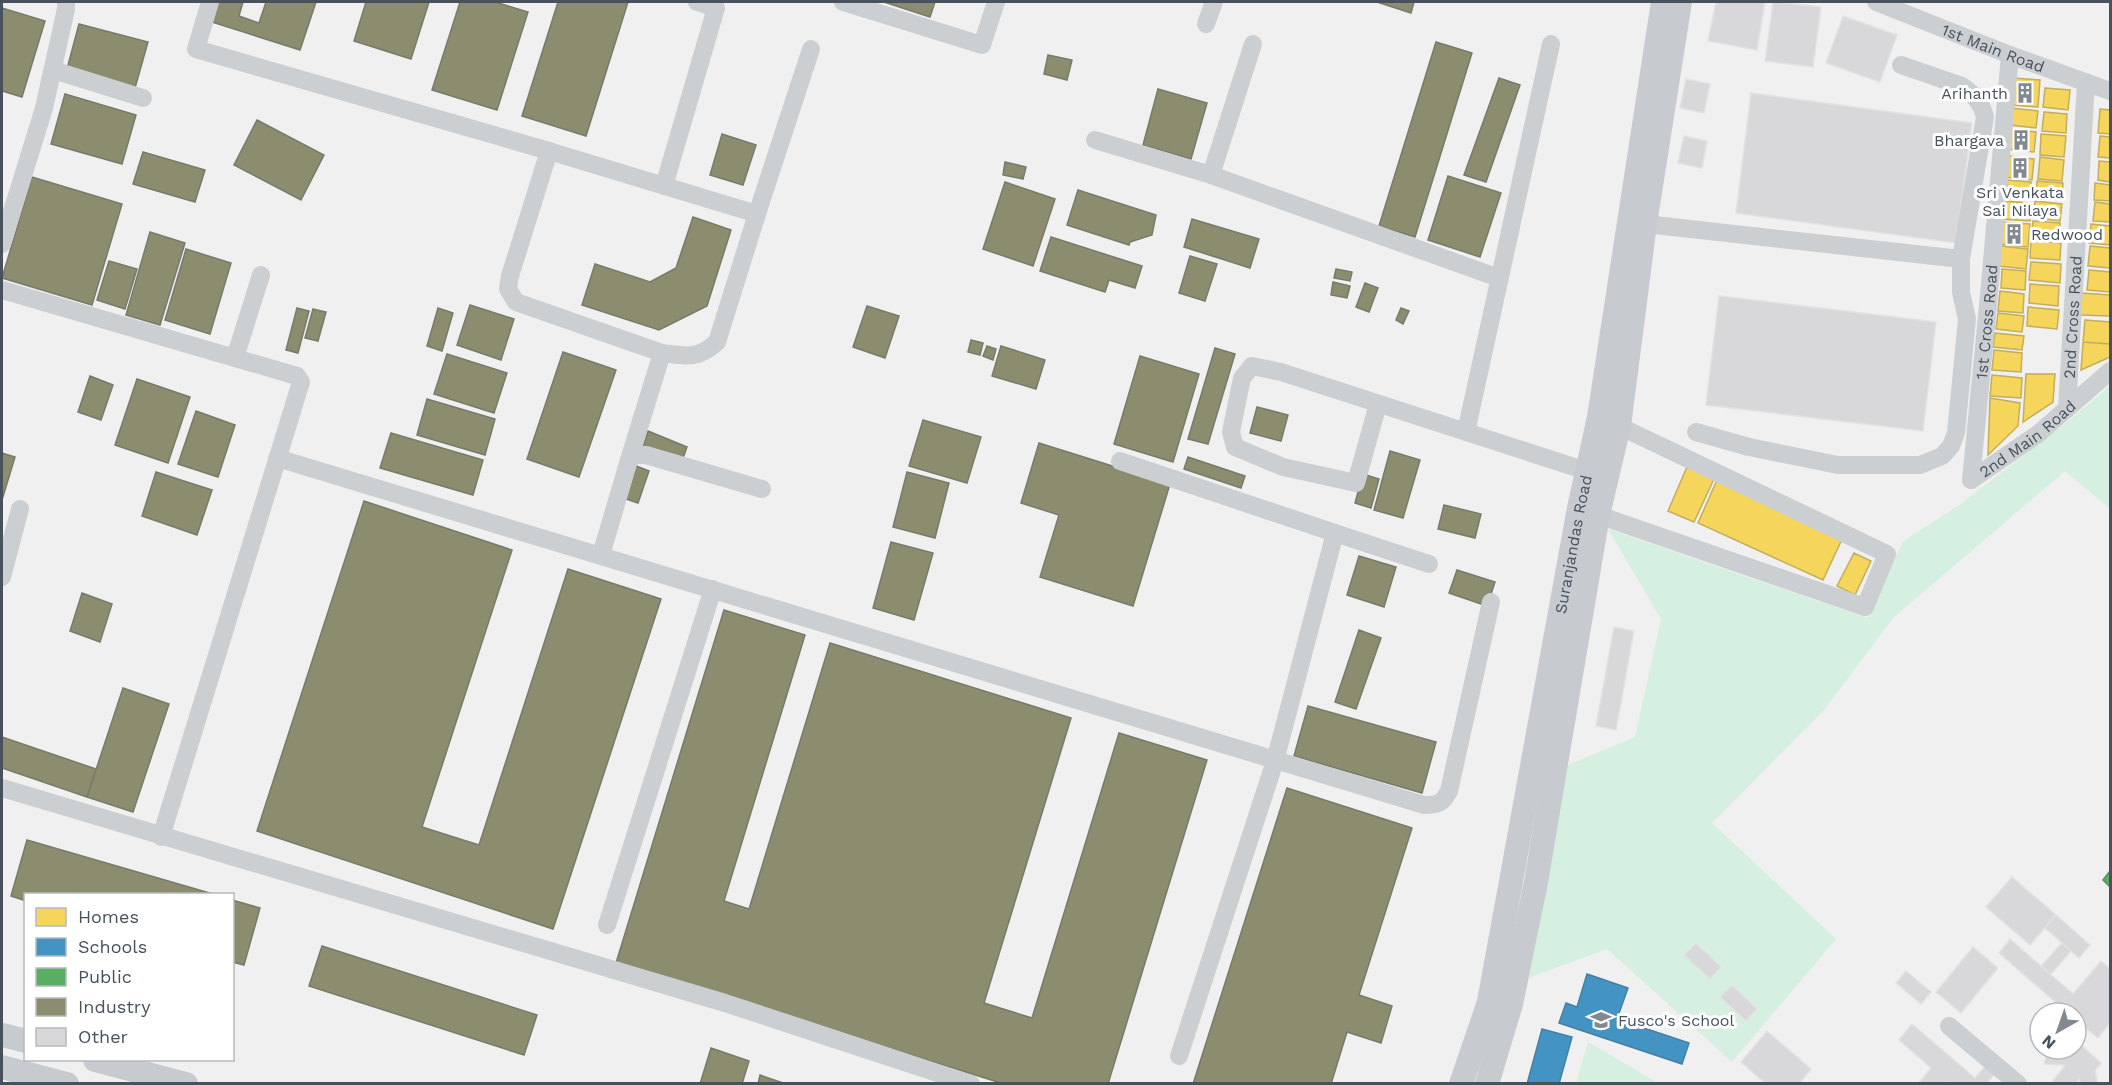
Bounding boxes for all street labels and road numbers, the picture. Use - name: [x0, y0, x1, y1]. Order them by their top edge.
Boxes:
- street label: 1st Main Road: [1939, 20, 2047, 77]
- street label: 2nd Cross Road: [2060, 255, 2086, 379]
- street label: 1st Cross Road: [1972, 264, 2002, 380]
- street label: 2nd Main Road: [1976, 396, 2080, 481]
- street label: Suranjandas Road: [1551, 473, 1596, 615]

